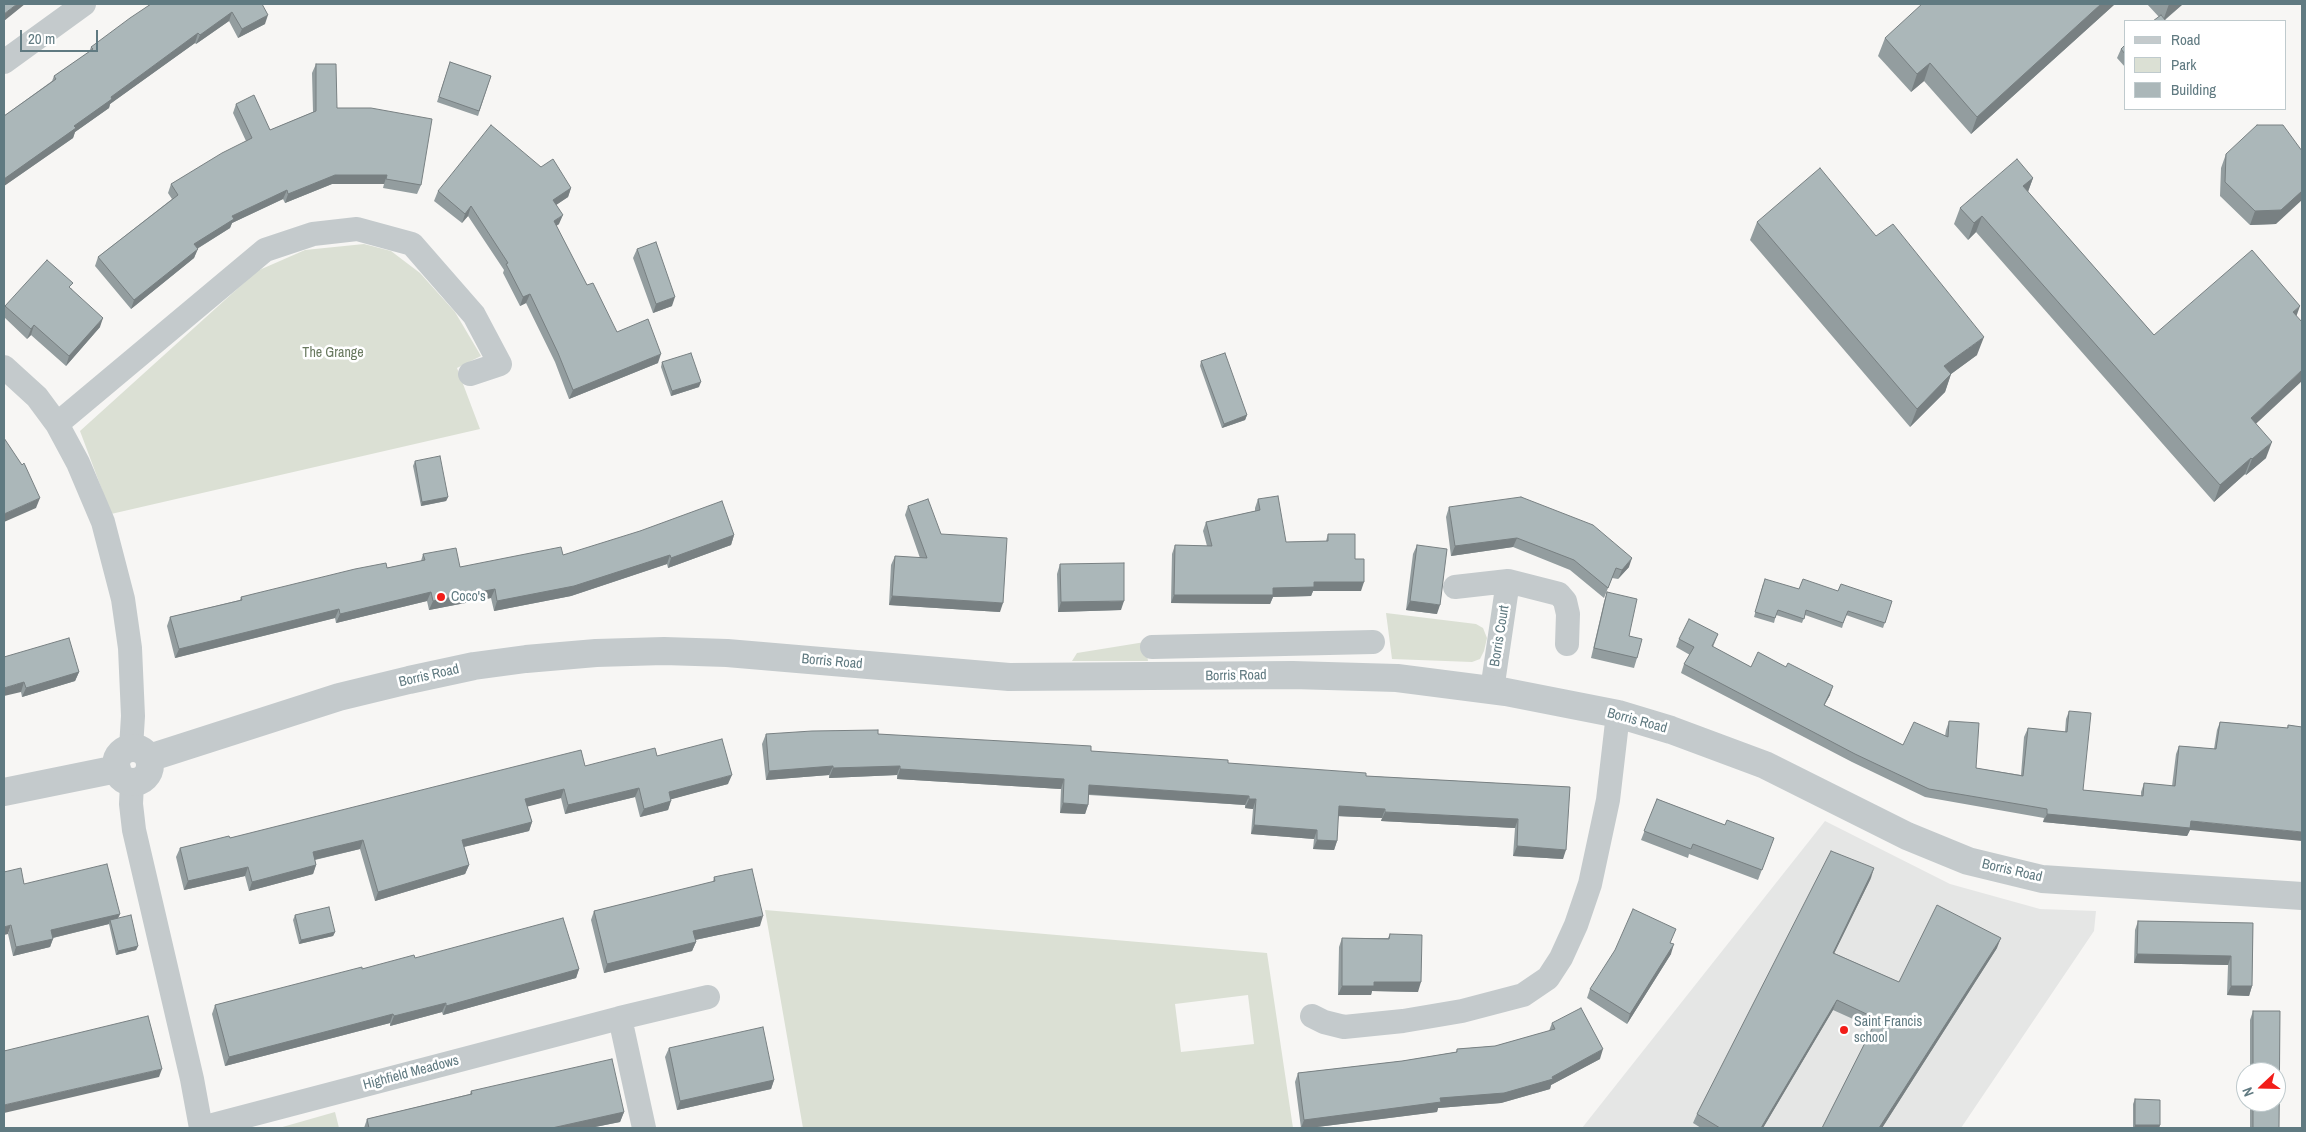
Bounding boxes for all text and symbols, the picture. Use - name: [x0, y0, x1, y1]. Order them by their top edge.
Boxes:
- scale bar: [22, 20, 100, 52]
- legend: [2124, 20, 2286, 110]
- text: 20 m: [28, 28, 55, 49]
- text: Road: [2171, 29, 2200, 50]
- text: Park: [2171, 54, 2196, 75]
- text: Building: [2171, 79, 2216, 100]
- park label: The Grange: [302, 345, 364, 361]
- place label: Coco's: [451, 589, 486, 605]
- marker: Coco's: [435, 591, 447, 603]
- street label: Borris Court: [1487, 604, 1513, 668]
- street label: Borris Road: [801, 651, 863, 673]
- street label: Borris Road: [397, 661, 461, 691]
- street label: Borris Road: [1205, 667, 1267, 685]
- street label: Borris Road: [1605, 705, 1669, 737]
- street label: Borris Road: [1980, 856, 2044, 886]
- place label: Saint Francis school: [1854, 1014, 1922, 1046]
- marker: Saint Francis school: [1838, 1024, 1850, 1036]
- street label: Highfield Meadows: [361, 1052, 461, 1094]
- north arrow: [2236, 1062, 2286, 1112]
- text: N: [2238, 1085, 2258, 1099]

